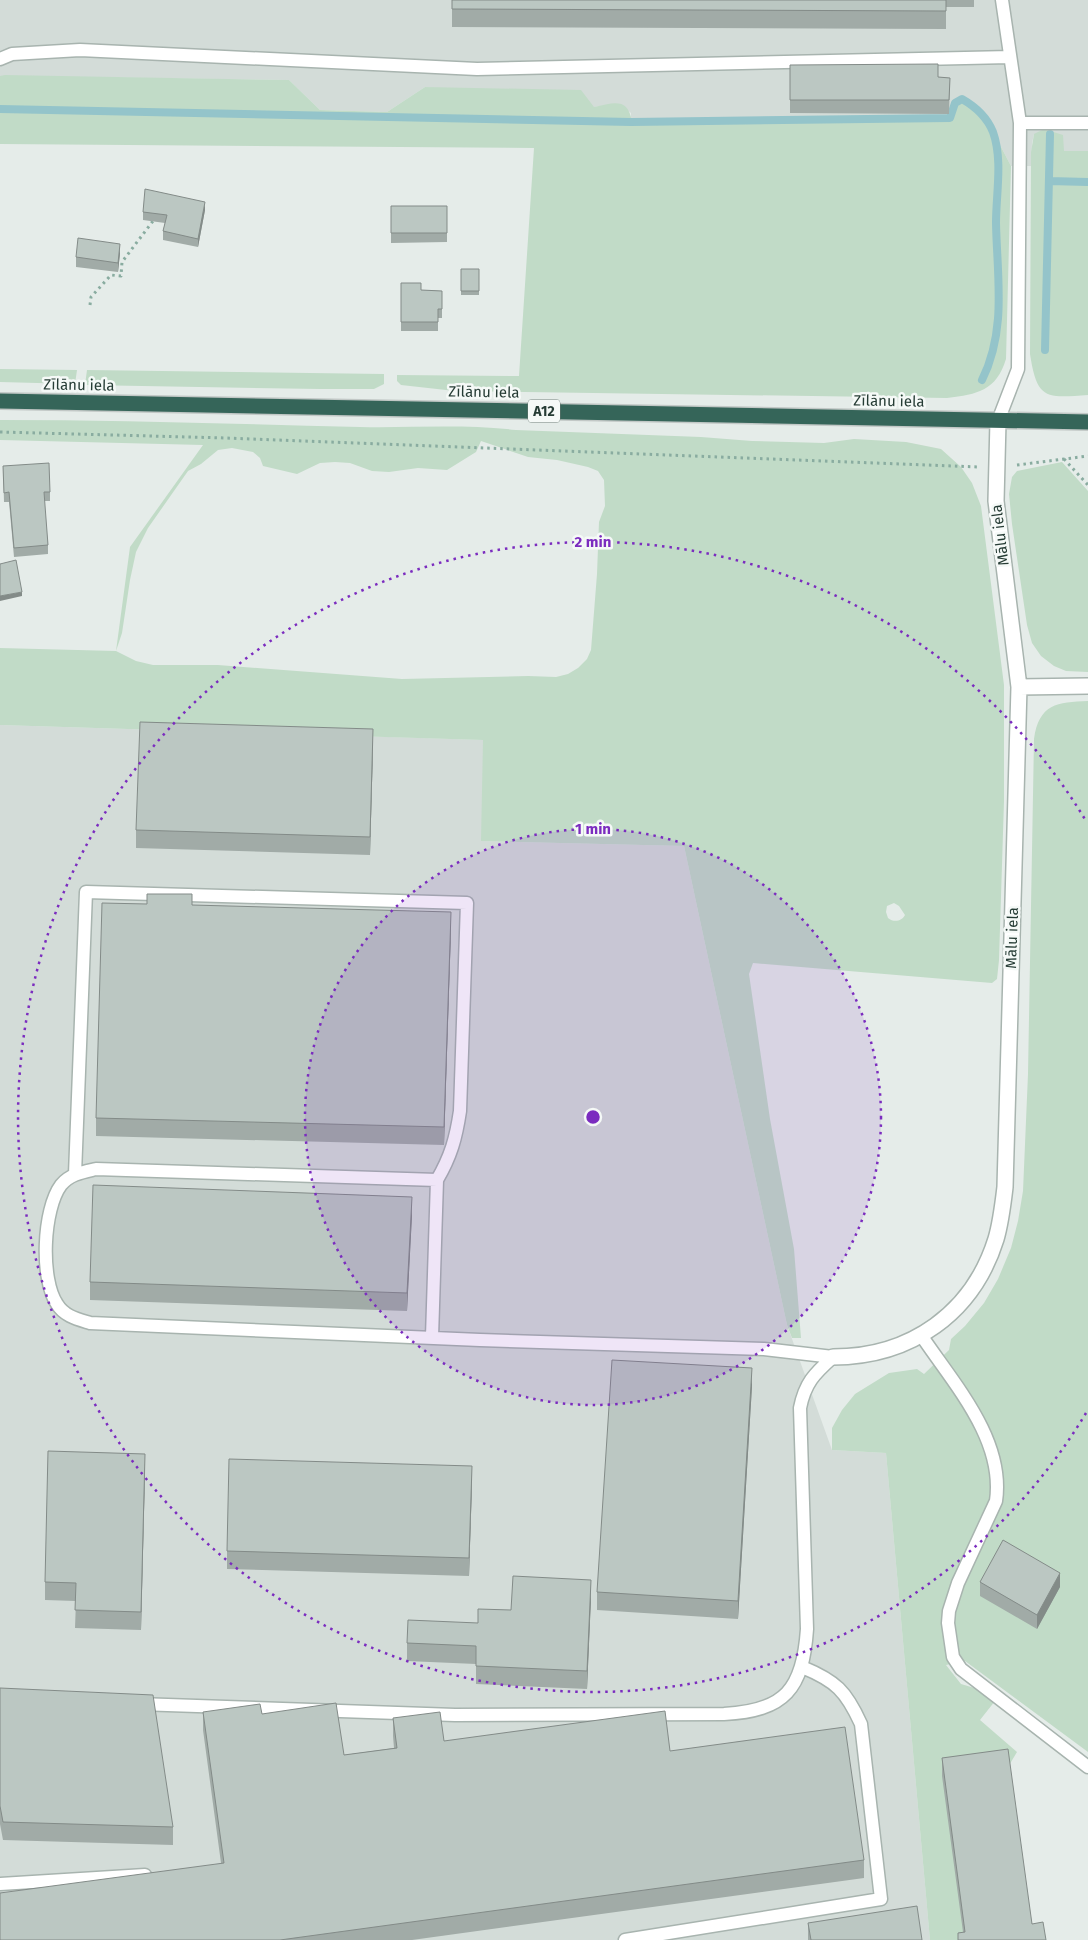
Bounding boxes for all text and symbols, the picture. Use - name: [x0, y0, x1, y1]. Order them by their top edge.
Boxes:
- street label: Zīlānu iela: [43, 375, 115, 395]
- street label: Zīlānu iela: [448, 382, 520, 402]
- street label: Zīlānu iela: [853, 391, 925, 411]
- road number: A12: [528, 400, 560, 422]
- street label: Mālu iela: [987, 503, 1013, 567]
- text: 2 min: [575, 533, 611, 551]
- text: 1 min: [575, 820, 611, 838]
- street label: Mālu iela: [1002, 907, 1022, 969]
- centre of rings: [584, 1108, 602, 1126]

